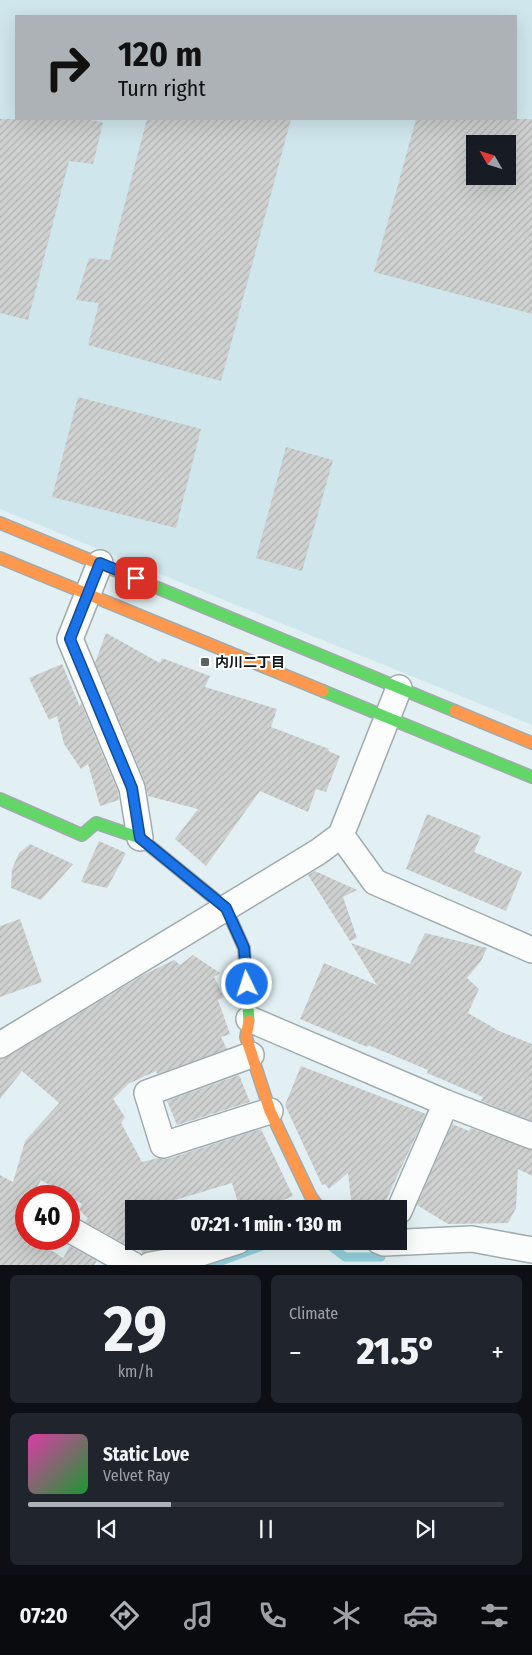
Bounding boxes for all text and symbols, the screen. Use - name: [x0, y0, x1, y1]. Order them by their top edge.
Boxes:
- text: 120 m: [118, 33, 202, 75]
- icon: right: [35, 35, 100, 100]
- text: Turn right: [118, 75, 206, 102]
- north arrow: [466, 135, 516, 185]
- map controls: [466, 135, 516, 185]
- pin: [115, 557, 157, 599]
- icon: arrive: [122, 564, 150, 592]
- place label: 内川二丁目: [215, 654, 285, 671]
- marker: 内川二丁目: [199, 656, 211, 668]
- position arrow: [220, 957, 272, 1009]
- speed limit sign: 40: [15, 1185, 80, 1250]
- text: 07:21 · 1 min · 130 m: [190, 1213, 342, 1236]
- text: 29: [104, 1290, 167, 1368]
- text: Climate: [289, 1304, 338, 1323]
- text: 21.5°: [357, 1328, 436, 1374]
- text: −: [289, 1336, 302, 1369]
- text: +: [491, 1336, 504, 1369]
- text: km/h: [118, 1362, 153, 1381]
- text: Static Love: [103, 1443, 190, 1466]
- text: Velvet Ray: [103, 1466, 170, 1485]
- icon: previous: [93, 1515, 121, 1543]
- icon: pause: [252, 1515, 280, 1543]
- icon: next: [411, 1515, 439, 1543]
- icon: directions: [107, 1598, 142, 1633]
- icon: music: [181, 1598, 216, 1633]
- icon: phone: [255, 1598, 290, 1633]
- icon: climate: [329, 1598, 364, 1633]
- icon: car: [403, 1598, 438, 1633]
- icon: filters: [477, 1598, 512, 1633]
- text: 07:20: [20, 1602, 68, 1629]

